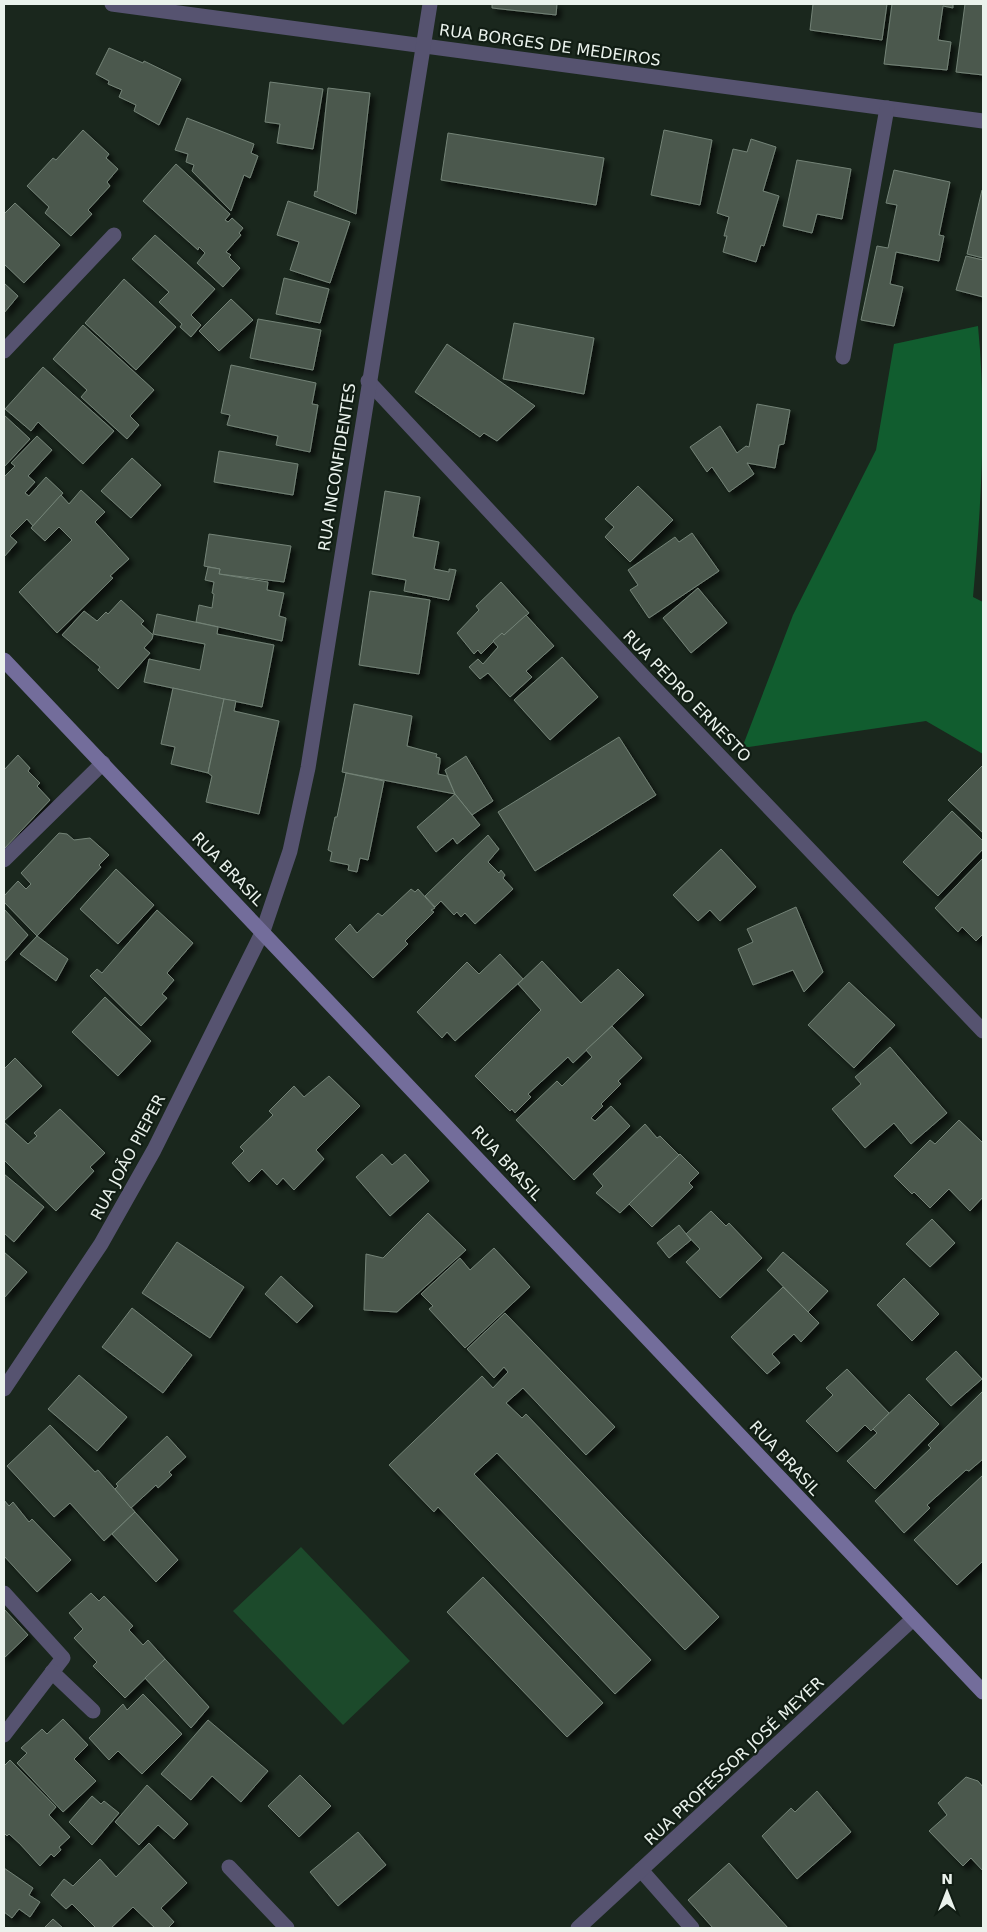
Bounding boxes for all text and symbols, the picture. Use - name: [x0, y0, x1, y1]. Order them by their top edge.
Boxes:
- street label: RUA BORGES DE MEDEIROS: [438, 20, 662, 70]
- street label: RUA INCONFIDENTES: [314, 382, 360, 552]
- street label: RUA PEDRO ERNESTO: [619, 626, 755, 766]
- street label: RUA BRASIL: [188, 828, 268, 910]
- street label: RUA JOÃO PIEPER: [87, 1091, 169, 1223]
- street label: RUA BRASIL: [468, 1122, 546, 1204]
- street label: RUA BRASIL: [746, 1417, 824, 1499]
- street label: RUA PROFESSOR JOSÉ MEYER: [640, 1673, 828, 1849]
- north arrow: [922, 1867, 972, 1917]
- text: N: [941, 1871, 953, 1887]

